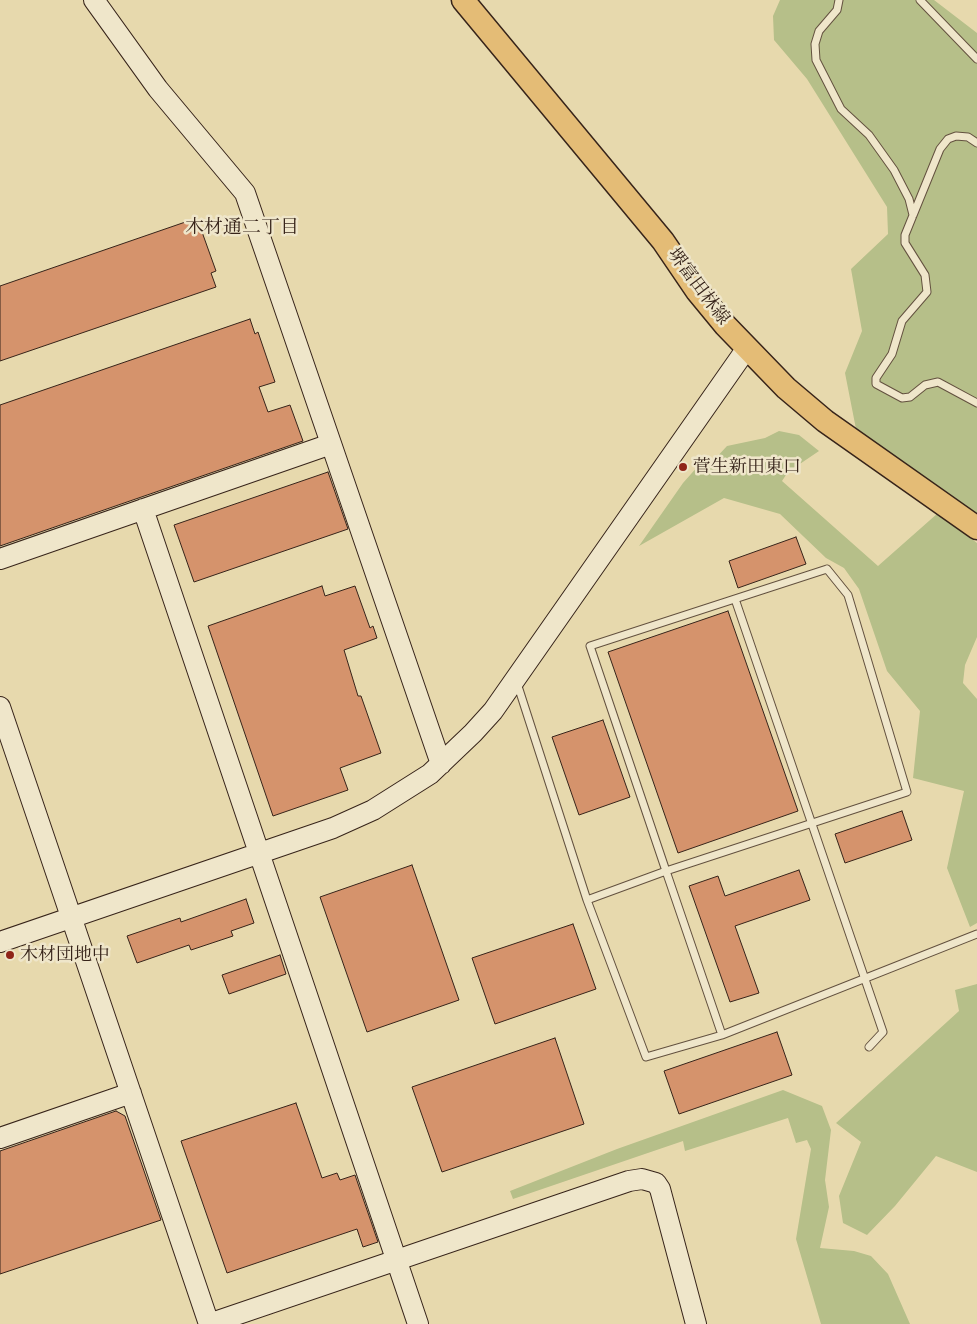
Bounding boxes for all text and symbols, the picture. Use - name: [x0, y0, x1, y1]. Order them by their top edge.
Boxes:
- district label: 木材通二丁目: [185, 217, 299, 239]
- street label: 堺富田林線: [662, 245, 734, 329]
- place label: 菅生新田東口: [693, 456, 801, 478]
- marker: 菅生新田東口: [677, 461, 689, 473]
- place label: 木材団地中: [20, 944, 110, 966]
- marker: 木材団地中: [4, 949, 16, 961]

